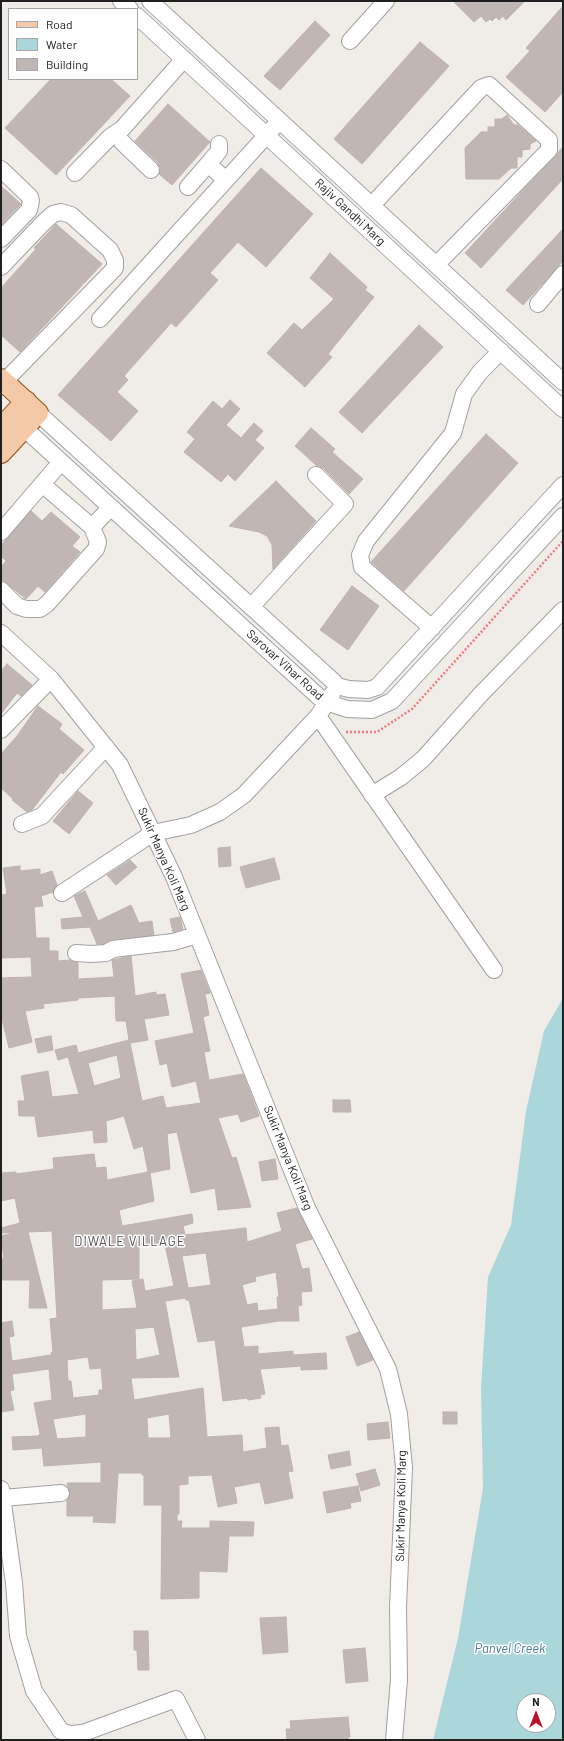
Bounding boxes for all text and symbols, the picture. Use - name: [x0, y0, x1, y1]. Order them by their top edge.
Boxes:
- legend: [8, 8, 138, 80]
- text: Road: [46, 17, 73, 31]
- text: Water: [46, 37, 77, 51]
- text: Building: [46, 57, 88, 71]
- street label: Rajiv Gandhi Marg: [312, 176, 388, 248]
- street label: Sarovar Vihar Road: [244, 627, 326, 703]
- street label: Sukir Manya Koli Marg: [135, 805, 193, 913]
- street label: Sukir Manya Koli Marg: [260, 1104, 316, 1212]
- district label: DIWALE VILLAGE: [74, 1234, 186, 1250]
- street label: Sukir Manya Koli Marg: [393, 1450, 409, 1562]
- water label: Panvel Creek: [475, 1641, 545, 1657]
- north arrow: [516, 1693, 556, 1733]
- text: N: [532, 1695, 540, 1708]

